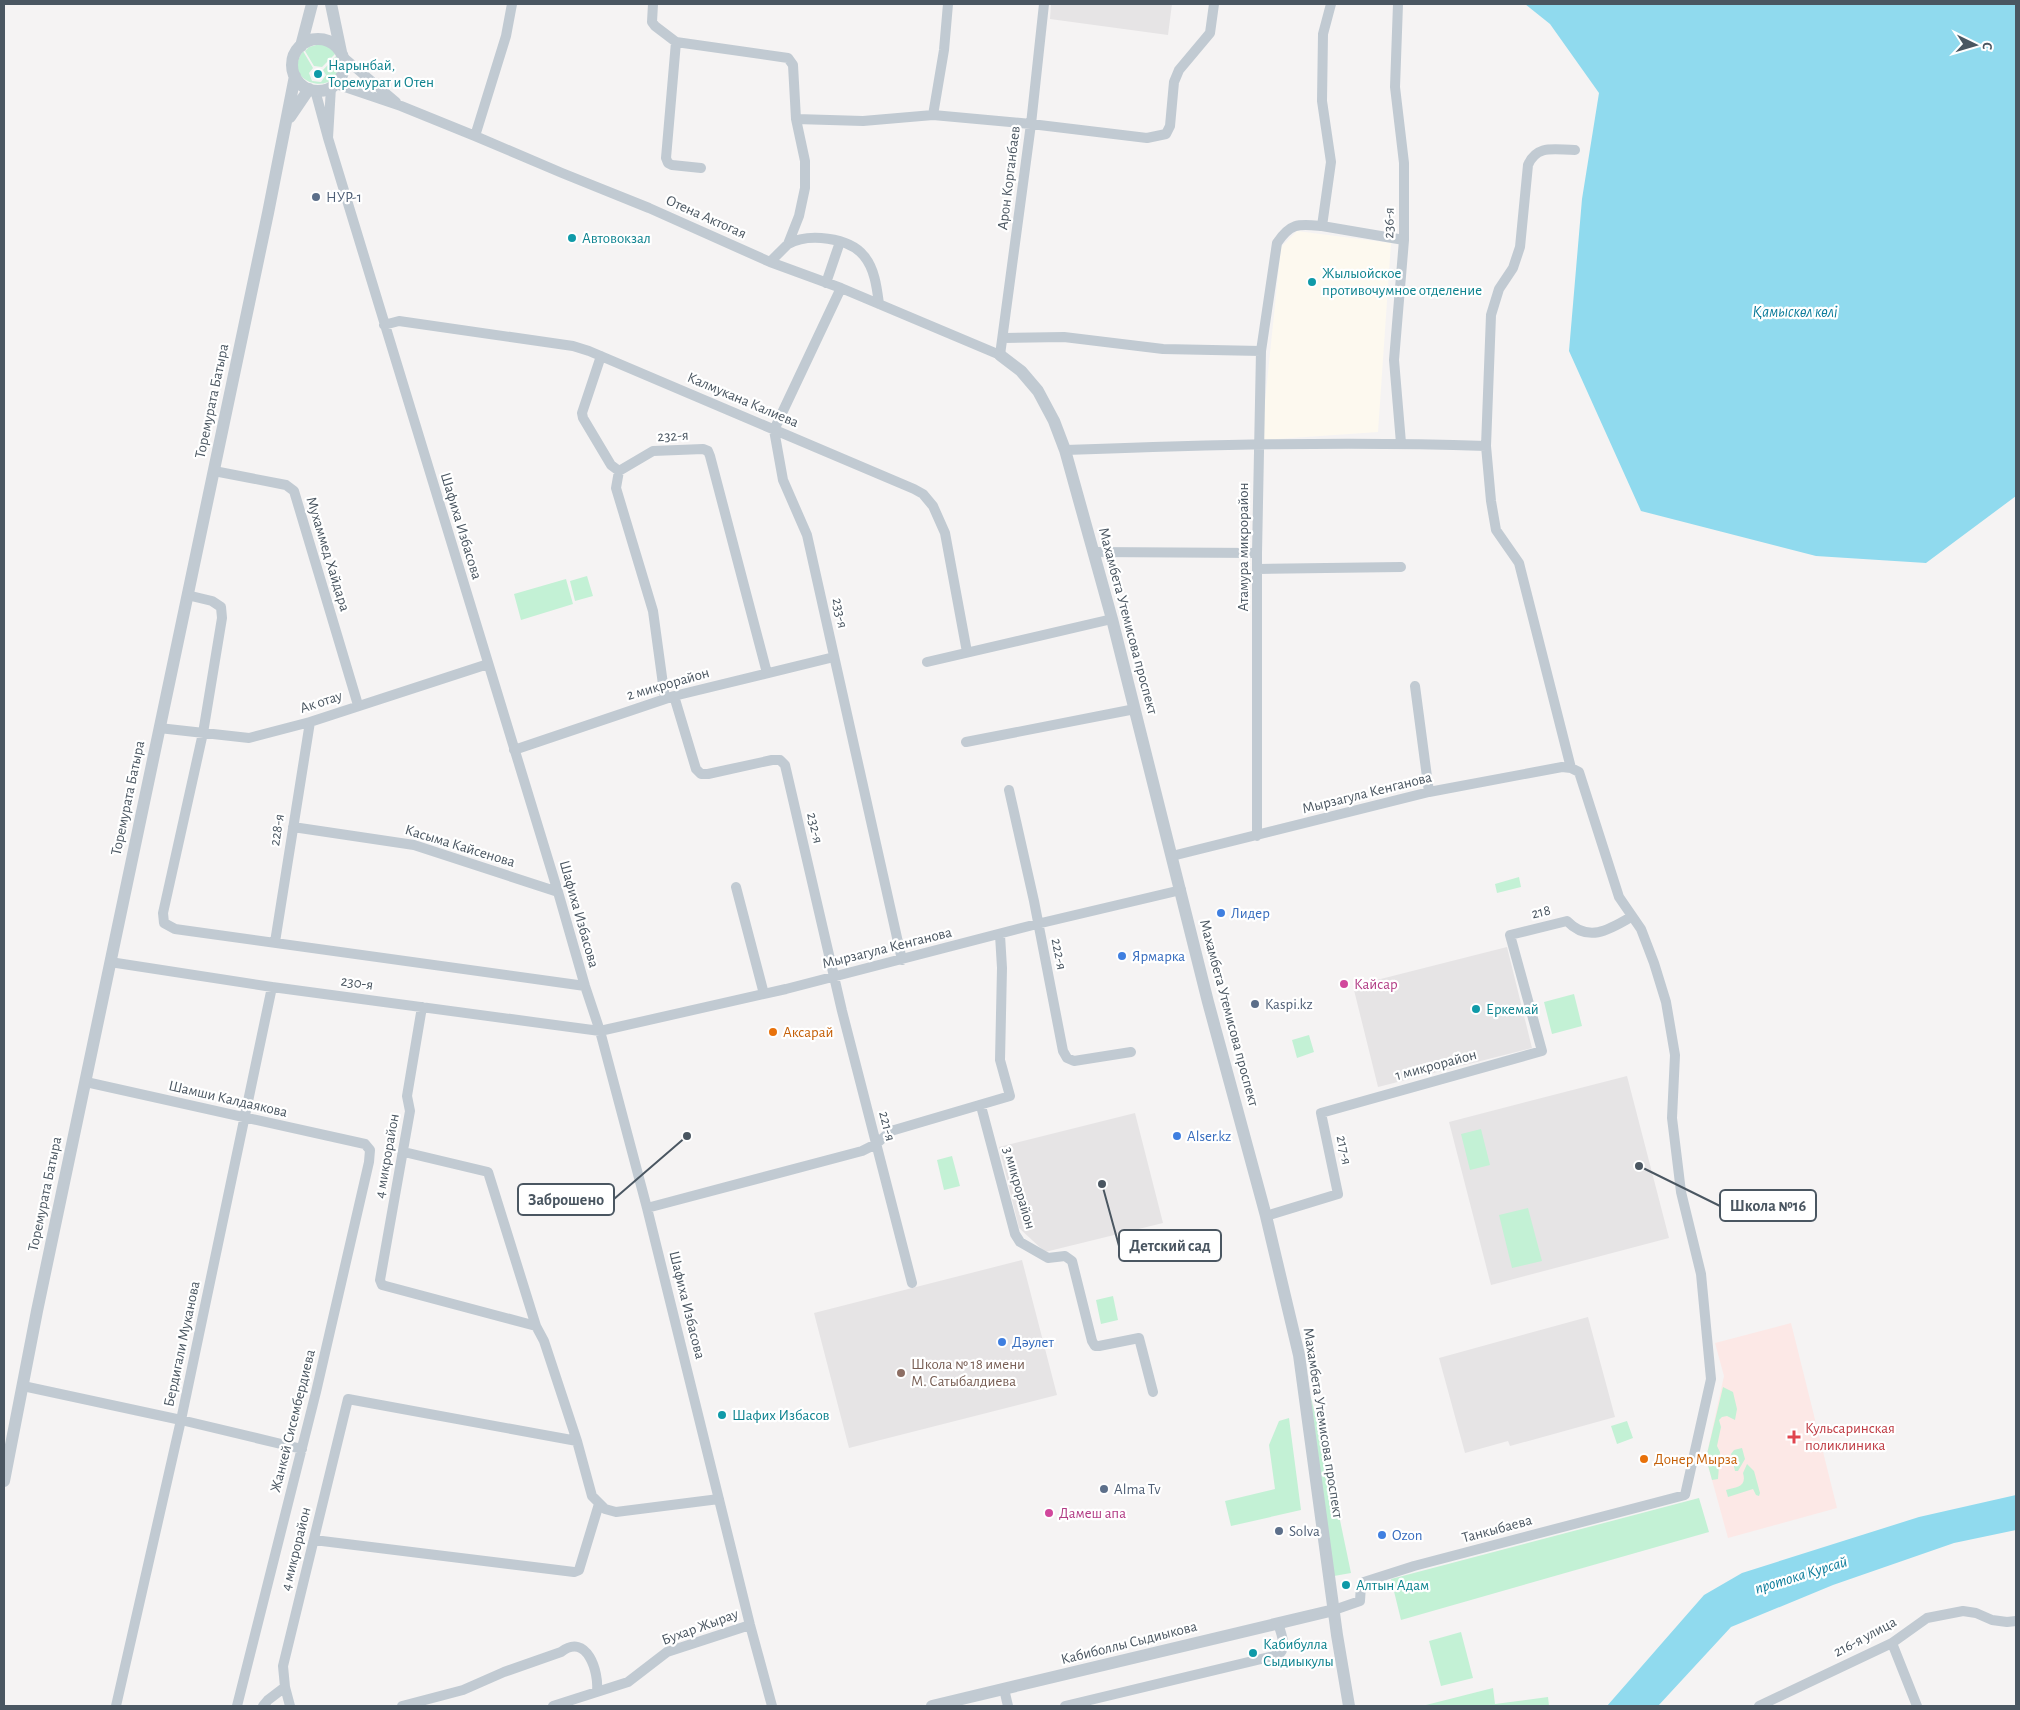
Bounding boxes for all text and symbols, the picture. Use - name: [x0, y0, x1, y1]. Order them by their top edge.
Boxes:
- north arrow: [1950, 20, 2000, 70]
- text: С: [1980, 42, 1994, 51]
- place label: Нарынбай, Торемурат и Отен: [328, 58, 434, 90]
- marker: Нарынбай, Торемурат и Отен: [312, 68, 324, 80]
- street label: Арон Корганбаев: [995, 125, 1023, 231]
- place label: НУР-1: [326, 190, 362, 205]
- marker: НУР-1: [310, 191, 322, 203]
- street label: Отена Актогая: [663, 193, 749, 241]
- street label: 236-я: [1381, 207, 1397, 239]
- place label: Автовокзал: [582, 231, 651, 246]
- marker: Автовокзал: [566, 232, 578, 244]
- place label: Жылыойское противочумное отделение: [1322, 266, 1482, 298]
- marker: Жылыойское противочумное отделение: [1306, 276, 1318, 288]
- water label: Қамыскөл көлі: [1753, 304, 1838, 320]
- street label: Торемурата Батыра: [193, 342, 231, 460]
- street label: Калмукана Калиева: [685, 370, 801, 430]
- street label: 232-я: [657, 428, 689, 444]
- street label: Шафиха Избасова: [438, 471, 484, 581]
- street label: Атамура микрорайон: [1236, 483, 1251, 611]
- street label: Мухаммед Хайдара: [303, 495, 353, 613]
- street label: Махамбета Утемисова проспект: [1096, 526, 1160, 717]
- street label: 233-я: [829, 596, 851, 630]
- street label: 2 микрорайон: [625, 665, 711, 703]
- street label: Ак отау: [298, 688, 345, 716]
- street label: Торемурата Батыра: [109, 739, 147, 857]
- street label: Мырзагула Кенганова: [1301, 770, 1434, 816]
- street label: 232-я: [804, 811, 826, 845]
- street label: 228-я: [267, 813, 287, 847]
- street label: Касыма Кайсенова: [403, 822, 517, 870]
- street label: Шафиха Избасова: [556, 859, 602, 970]
- street label: 218: [1530, 903, 1552, 921]
- place label: Лидер: [1231, 906, 1270, 921]
- marker: Лидер: [1215, 907, 1227, 919]
- street label: Махамбета Утемисова проспект: [1197, 918, 1261, 1109]
- street label: Мырзагула Кенганова: [821, 925, 954, 971]
- street label: 222-я: [1049, 937, 1069, 971]
- place label: Ярмарка: [1132, 949, 1185, 964]
- marker: Ярмарка: [1116, 950, 1128, 962]
- street label: 230-я: [340, 973, 374, 993]
- place label: Кайсар: [1354, 977, 1398, 992]
- marker: Кайсар: [1338, 978, 1350, 990]
- place label: Kaspi.kz: [1265, 997, 1313, 1012]
- marker: Kaspi.kz: [1249, 998, 1261, 1010]
- place label: Еркемай: [1486, 1002, 1539, 1017]
- marker: Еркемай: [1470, 1003, 1482, 1015]
- place label: Аксарай: [783, 1025, 833, 1040]
- marker: Аксарай: [767, 1026, 779, 1038]
- street label: 1 микрорайон: [1394, 1047, 1478, 1083]
- street label: Шамши Калдаякова: [167, 1078, 289, 1120]
- street label: 221-я: [876, 1110, 898, 1142]
- street label: 4 микрорайон: [372, 1112, 402, 1200]
- place label: Alser.kz: [1187, 1129, 1231, 1144]
- marker: Alser.kz: [1171, 1130, 1183, 1142]
- street label: 217-я: [1334, 1134, 1354, 1166]
- street label: Торемурата Батыра: [26, 1135, 64, 1253]
- street label: 3 микрорайон: [1000, 1145, 1038, 1231]
- callout: Заброшено: [518, 1184, 614, 1215]
- callout: Школа №16: [1720, 1190, 1816, 1221]
- text: Заброшено: [528, 1192, 604, 1208]
- text: Школа №16: [1730, 1198, 1806, 1214]
- callout: Детский сад: [1119, 1230, 1221, 1261]
- text: Детский сад: [1129, 1238, 1211, 1254]
- street label: Шафиха Избасова: [666, 1249, 708, 1361]
- street label: Бердигали Муканова: [161, 1280, 203, 1408]
- street label: Махамбета Утемисова проспект: [1301, 1327, 1346, 1520]
- place label: Дәулет: [1012, 1335, 1054, 1350]
- marker: Дәулет: [996, 1336, 1008, 1348]
- street label: Жанкей Сисембердиева: [268, 1348, 318, 1494]
- place label: Школа № 18 имени М. Сатыбалдиева: [911, 1357, 1025, 1389]
- marker: Школа № 18 имени М. Сатыбалдиева: [895, 1367, 907, 1379]
- place label: Шафих Избасов: [732, 1408, 830, 1423]
- marker: Шафих Избасов: [716, 1409, 728, 1421]
- place label: Кульсаринская поликлиника: [1805, 1421, 1895, 1453]
- marker: Кульсаринская поликлиника: [1787, 1430, 1801, 1444]
- place label: Донер Мырза: [1654, 1452, 1738, 1467]
- marker: Донер Мырза: [1638, 1453, 1650, 1465]
- place label: Alma Tv: [1114, 1482, 1161, 1497]
- marker: Alma Tv: [1098, 1483, 1110, 1495]
- street label: 4 микрорайон: [278, 1506, 314, 1592]
- place label: Дамеш апа: [1059, 1506, 1126, 1521]
- marker: Дамеш апа: [1043, 1507, 1055, 1519]
- street label: Танкыбаева: [1460, 1512, 1534, 1546]
- place label: Solva: [1289, 1524, 1320, 1539]
- marker: Solva: [1273, 1525, 1285, 1537]
- place label: Ozon: [1392, 1528, 1422, 1543]
- marker: Ozon: [1376, 1529, 1388, 1541]
- water label: протока Курсай: [1753, 1553, 1849, 1598]
- place label: Алтын Адам: [1356, 1578, 1429, 1593]
- marker: Алтын Адам: [1340, 1579, 1352, 1591]
- street label: Бухар Жырау: [660, 1606, 741, 1648]
- street label: 216-я улица: [1831, 1614, 1899, 1660]
- street label: Кабиболлы Сыдиыкова: [1059, 1619, 1199, 1667]
- place label: Кабибулла Сыдиыкулы: [1263, 1637, 1334, 1669]
- marker: Кабибулла Сыдиыкулы: [1247, 1647, 1259, 1659]

